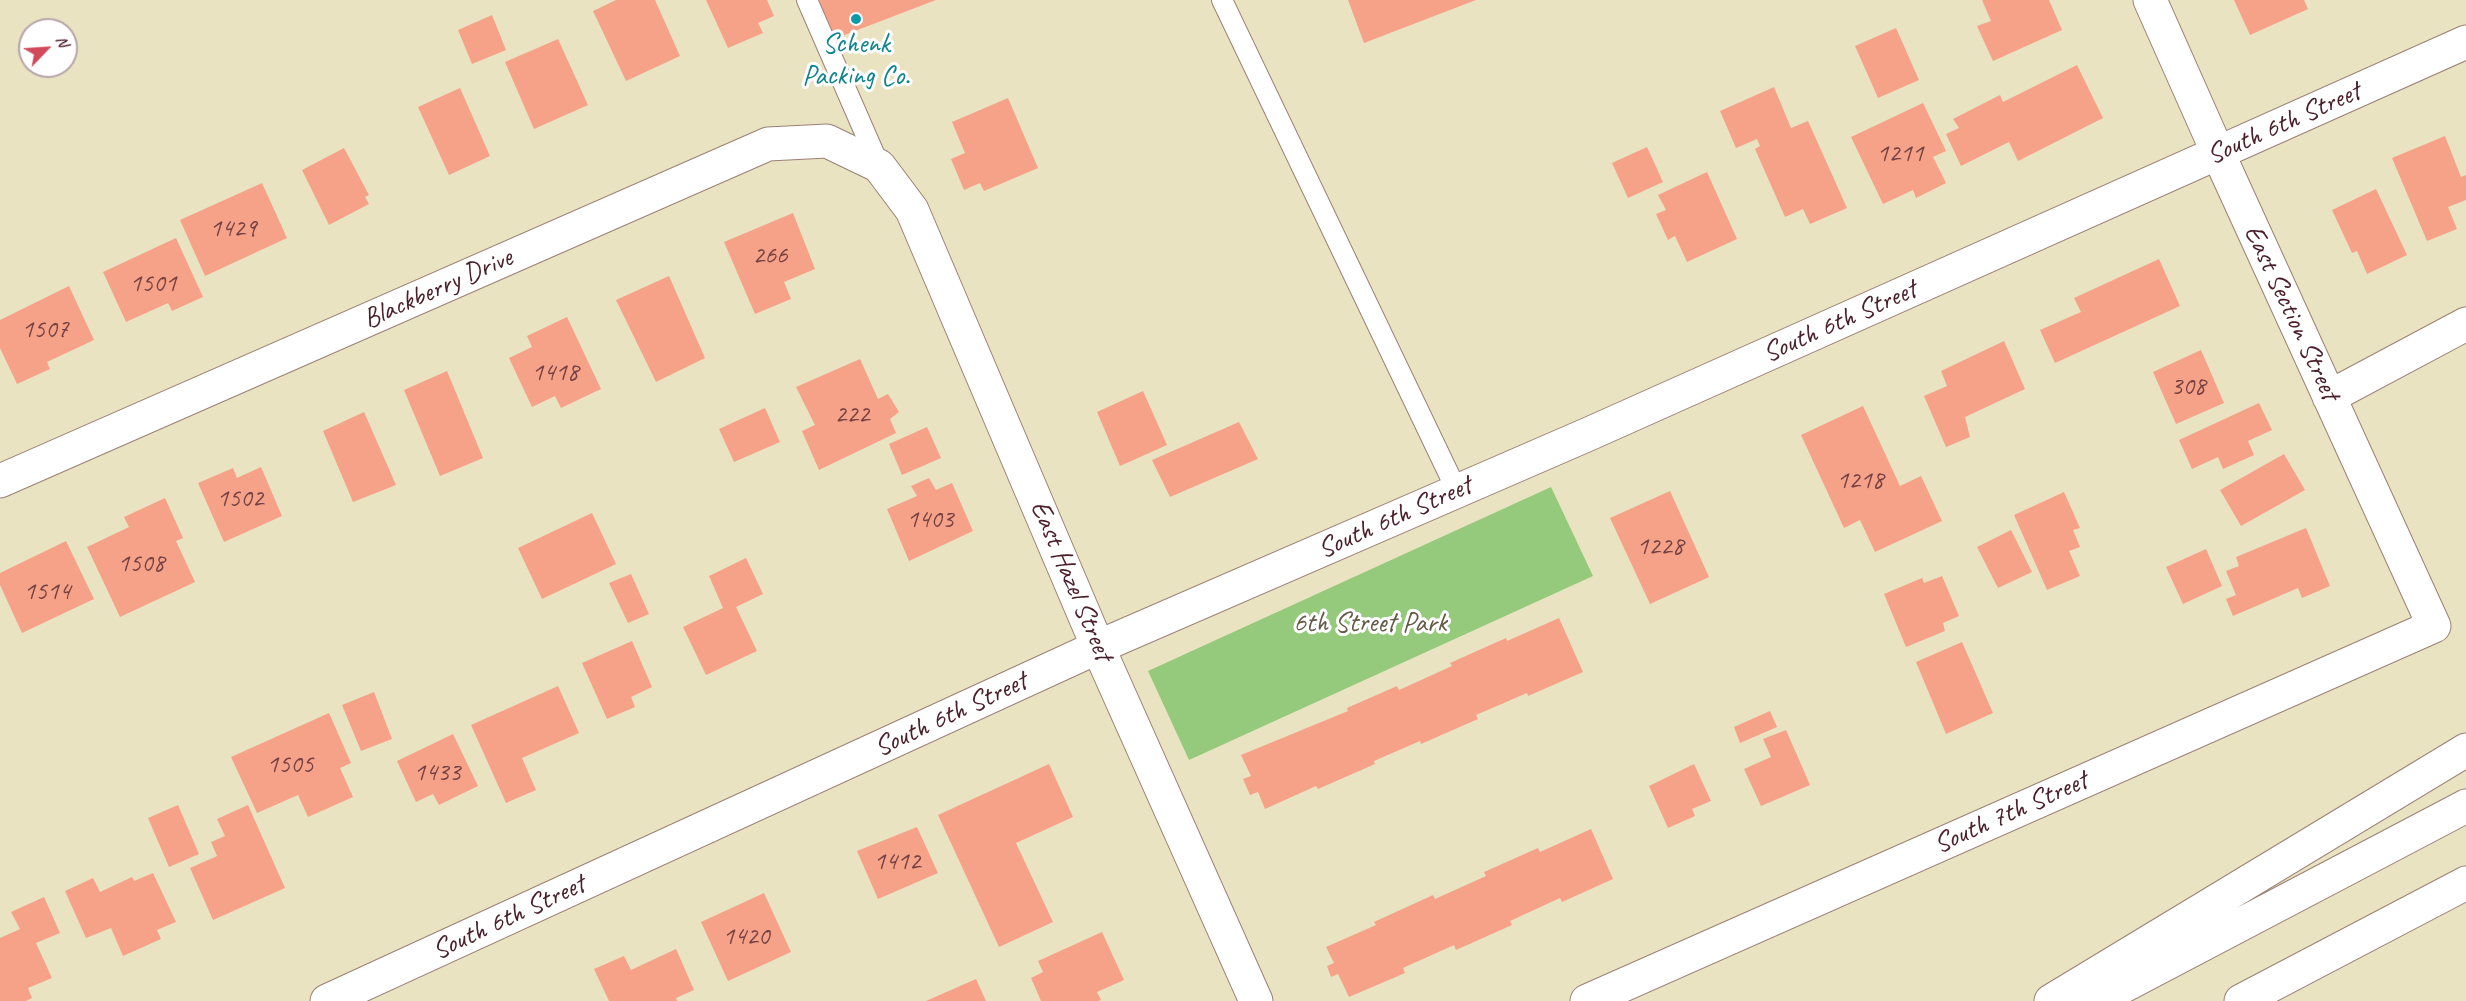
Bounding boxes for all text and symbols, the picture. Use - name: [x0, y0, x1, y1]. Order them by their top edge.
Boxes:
- marker: Schenk Packing Co.: [849, 12, 863, 26]
- north arrow: [18, 18, 78, 78]
- place label: Schenk Packing Co.: [802, 28, 910, 94]
- text: N: [51, 33, 74, 50]
- street label: South 6th Street: [2202, 75, 2366, 173]
- house number: 1211: [1877, 138, 1923, 170]
- house number: 1429: [210, 213, 256, 245]
- street label: East Section Street: [2236, 220, 2346, 406]
- house number: 266: [752, 240, 788, 272]
- street label: Blackberry Drive: [358, 241, 518, 337]
- house number: 1501: [130, 268, 176, 300]
- street label: South 6th Street: [1758, 273, 1922, 371]
- house number: 1507: [22, 314, 68, 346]
- house number: 1418: [532, 357, 578, 389]
- house number: 308: [2170, 371, 2206, 403]
- house number: 222: [834, 399, 870, 431]
- house number: 1218: [1837, 465, 1883, 497]
- street label: South 6th Street: [1313, 469, 1477, 567]
- house number: 1502: [217, 483, 263, 515]
- street label: East Hazel Street: [1022, 496, 1120, 666]
- house number: 1403: [907, 504, 953, 536]
- house number: 1228: [1637, 531, 1683, 563]
- house number: 1508: [118, 548, 164, 580]
- house number: 1514: [24, 576, 70, 608]
- park label: 6th Street Park: [1293, 607, 1447, 641]
- street label: South 6th Street: [869, 665, 1033, 765]
- house number: 1505: [267, 749, 313, 781]
- house number: 1433: [414, 757, 460, 789]
- street label: South 7th Street: [1929, 764, 2093, 862]
- house number: 1412: [874, 846, 920, 878]
- street label: South 6th Street: [427, 868, 591, 968]
- house number: 1420: [723, 921, 769, 953]

